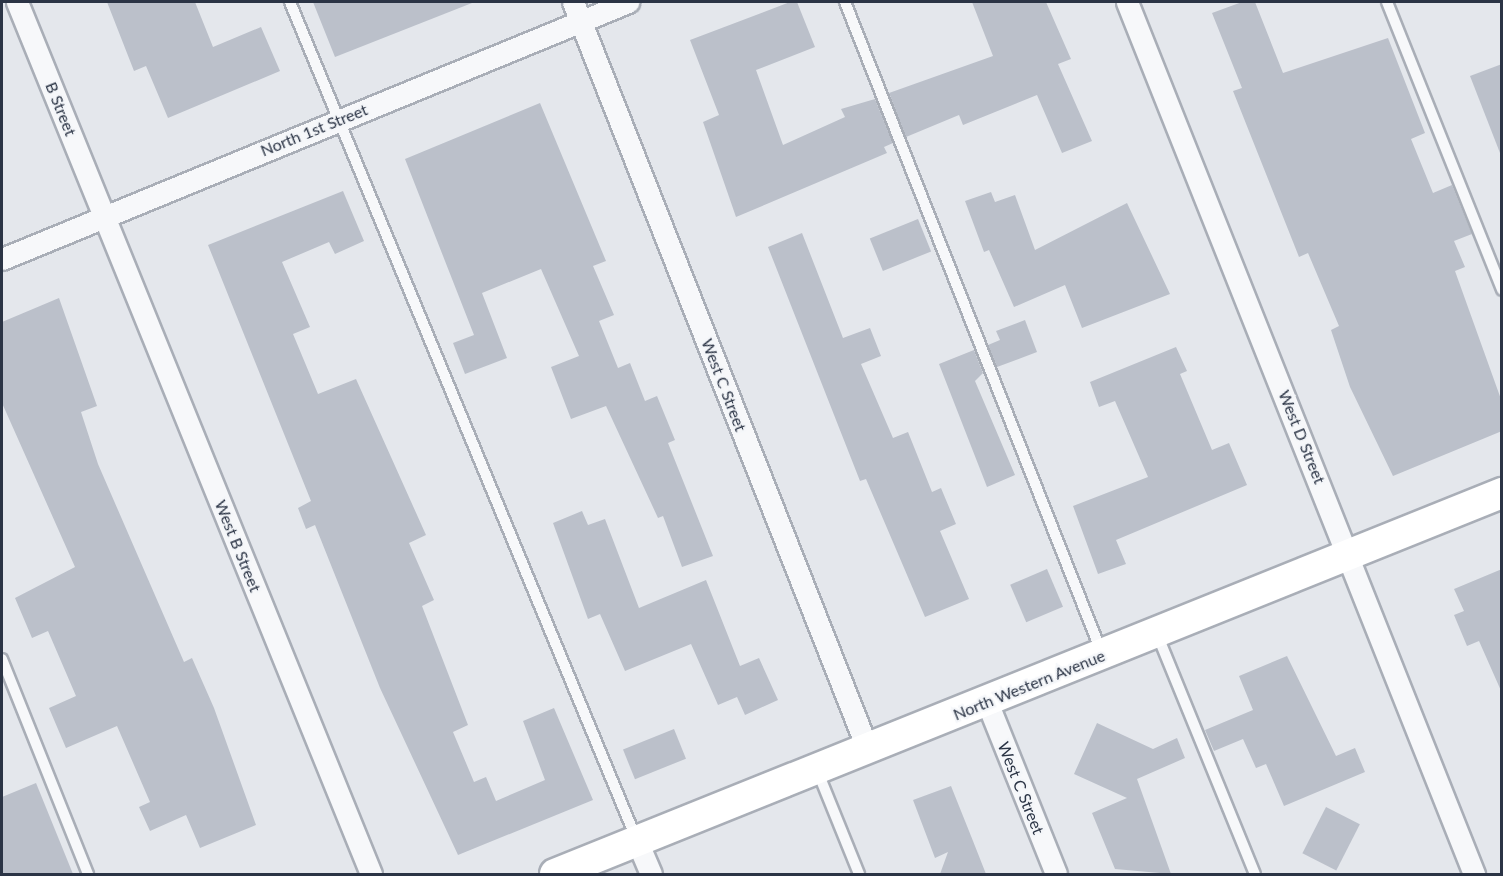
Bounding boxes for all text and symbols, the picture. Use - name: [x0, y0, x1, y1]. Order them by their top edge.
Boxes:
- street label: B Street: [42, 79, 80, 139]
- street label: North 1st Street: [258, 100, 370, 160]
- street label: West C Street: [698, 336, 750, 434]
- street label: West D Street: [1275, 387, 1329, 487]
- street label: West B Street: [211, 497, 265, 595]
- street label: North Western Avenue: [950, 646, 1108, 724]
- street label: West C Street: [994, 739, 1048, 837]

